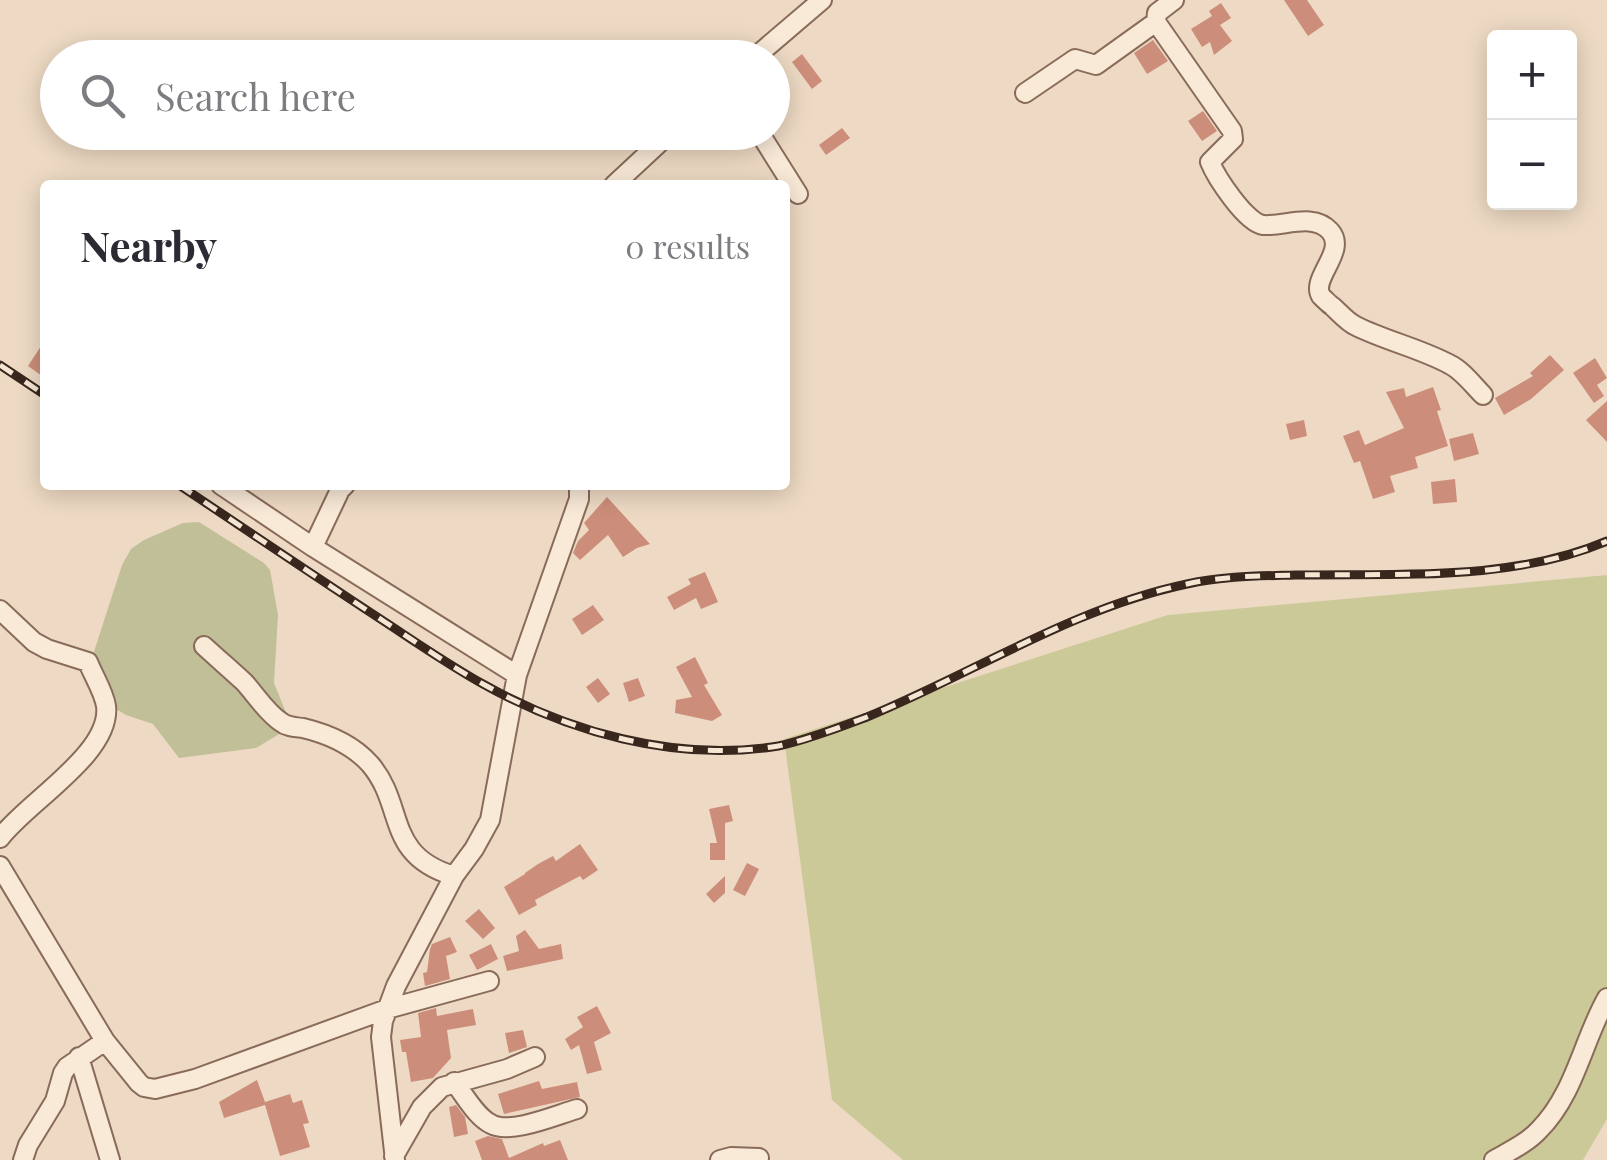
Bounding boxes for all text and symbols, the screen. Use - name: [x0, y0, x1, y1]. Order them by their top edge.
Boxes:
- map controls: [1487, 30, 1577, 210]
- button: +: [1487, 30, 1577, 120]
- search box: [40, 40, 790, 150]
- icon: search: [75, 68, 130, 123]
- text: Search here: [155, 70, 356, 121]
- button: −: [1487, 120, 1577, 210]
- text: Nearby: [80, 217, 217, 273]
- text: 0 results: [625, 224, 750, 267]

